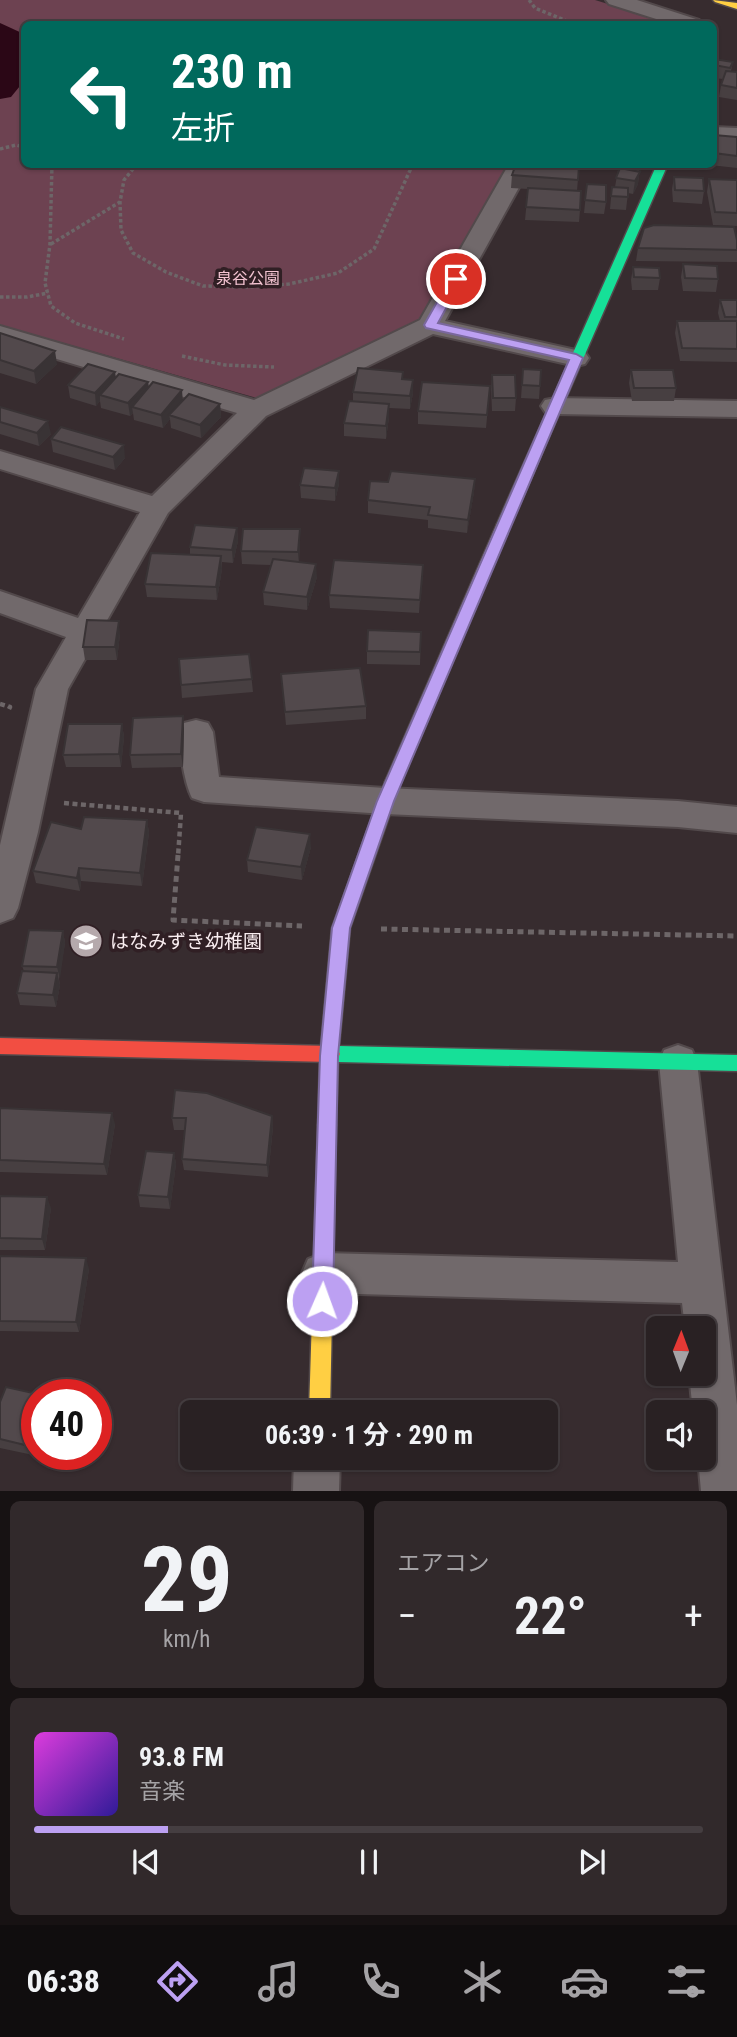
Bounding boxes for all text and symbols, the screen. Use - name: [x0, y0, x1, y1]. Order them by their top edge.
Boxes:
- text: 230 m: [171, 43, 293, 100]
- icon: left: [56, 49, 147, 140]
- text: 左折: [171, 109, 235, 147]
- pin: [426, 249, 486, 309]
- icon: arrive: [437, 260, 475, 298]
- park label: 泉谷公園: [216, 269, 280, 288]
- school or university icon: はなみずき幼稚園: [67, 922, 105, 960]
- place label: はなみずき幼稚園: [110, 930, 262, 953]
- position arrow: [285, 1264, 359, 1338]
- north arrow: [646, 1316, 716, 1386]
- map controls: [646, 1316, 716, 1470]
- speed limit sign: 40: [21, 1379, 112, 1470]
- button: sound: [646, 1400, 716, 1470]
- text: 06:39 · 1 分 · 290 m: [265, 1420, 473, 1450]
- text: 29: [141, 1527, 233, 1633]
- text: エアコン: [398, 1550, 490, 1577]
- text: 22°: [514, 1586, 587, 1647]
- text: −: [398, 1594, 417, 1638]
- text: +: [684, 1594, 703, 1638]
- text: km/h: [163, 1626, 210, 1653]
- text: 93.8 FM: [139, 1742, 224, 1772]
- text: 音楽: [139, 1778, 185, 1805]
- icon: previous: [127, 1843, 165, 1881]
- icon: pause: [350, 1843, 388, 1881]
- icon: next: [573, 1843, 611, 1881]
- icon: directions: [153, 1957, 202, 2006]
- icon: music: [254, 1957, 303, 2006]
- icon: phone: [356, 1957, 405, 2006]
- icon: climate: [458, 1957, 507, 2006]
- icon: car: [560, 1957, 609, 2006]
- icon: filters: [662, 1957, 711, 2006]
- text: 06:38: [26, 1962, 100, 2000]

